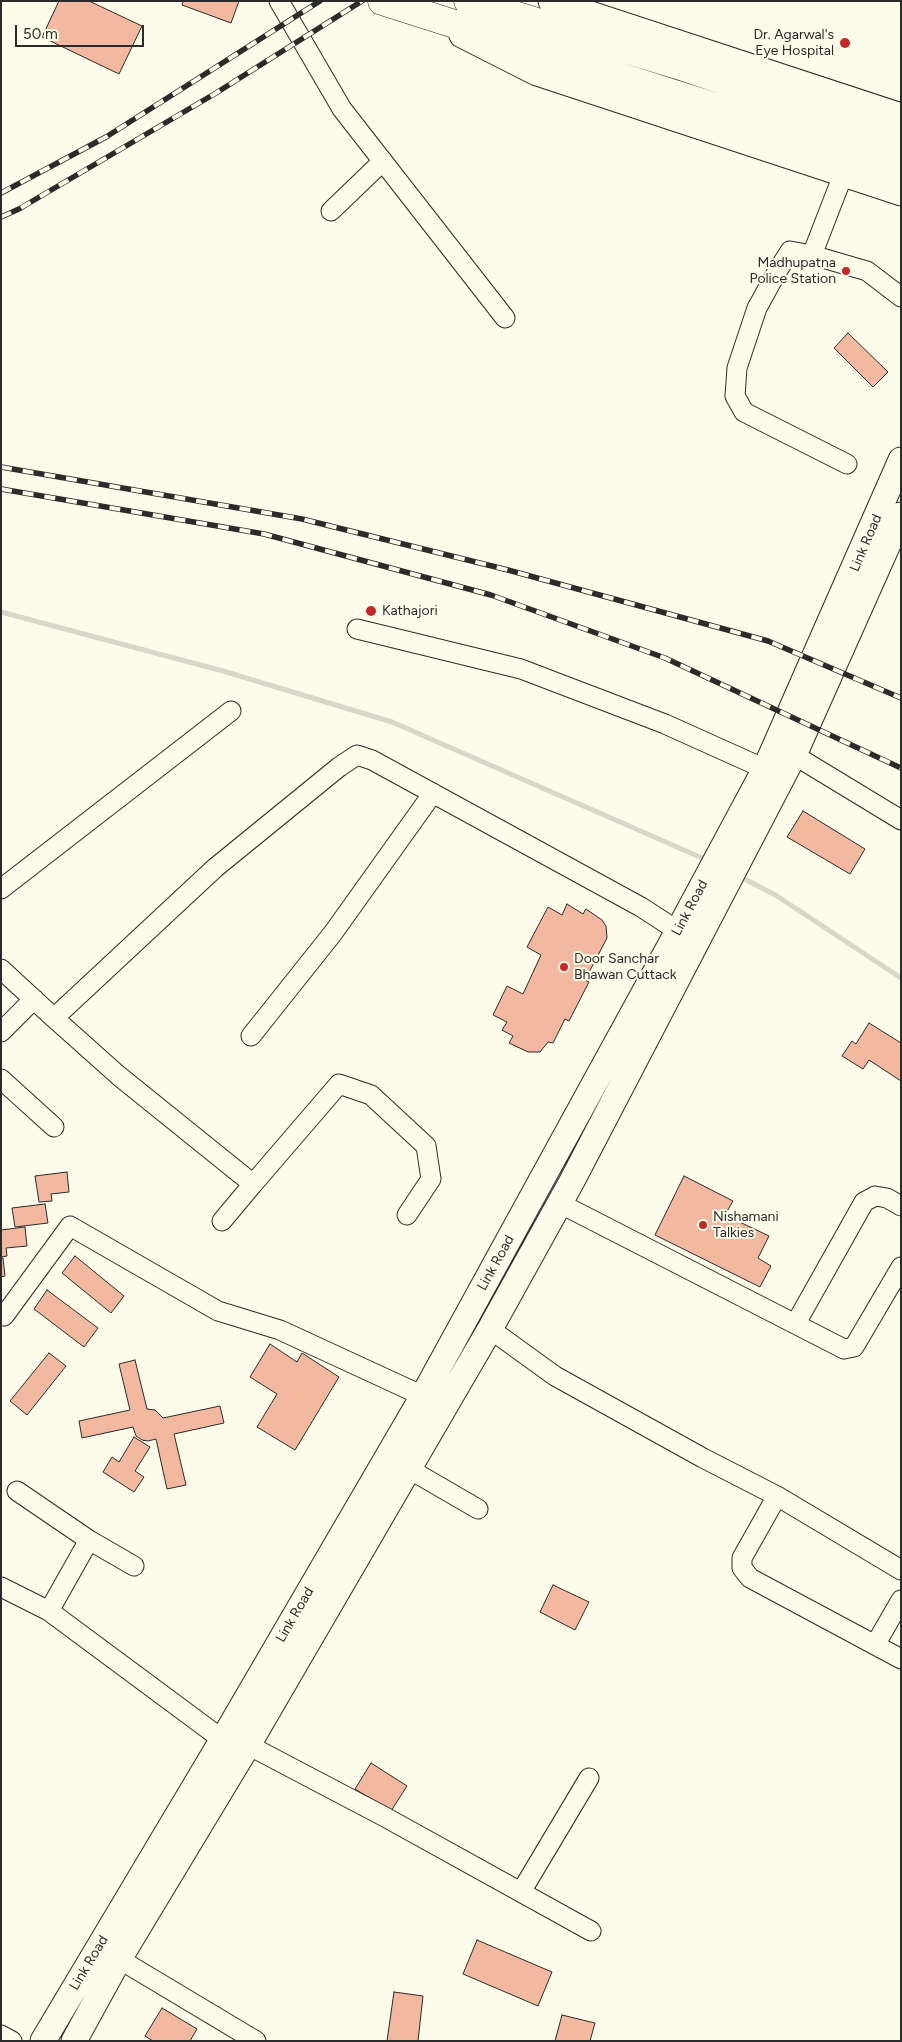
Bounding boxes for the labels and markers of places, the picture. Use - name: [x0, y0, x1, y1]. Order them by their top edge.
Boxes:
- place label: Dr. Agarwal's Eye Hospital: [753, 27, 834, 59]
- marker: Dr. Agarwal's Eye Hospital: [838, 36, 852, 50]
- place label: Madhupatna Police Station: [749, 255, 836, 288]
- marker: Madhupatna Police Station: [840, 265, 852, 277]
- place label: Kathajori: [382, 603, 438, 619]
- marker: Kathajori: [364, 604, 378, 618]
- place label: Door Sanchar Bhawan Cuttack: [574, 951, 677, 984]
- marker: Door Sanchar Bhawan Cuttack: [558, 961, 570, 973]
- place label: Nishamani Talkies: [713, 1209, 779, 1242]
- marker: Nishamani Talkies: [697, 1219, 709, 1231]

